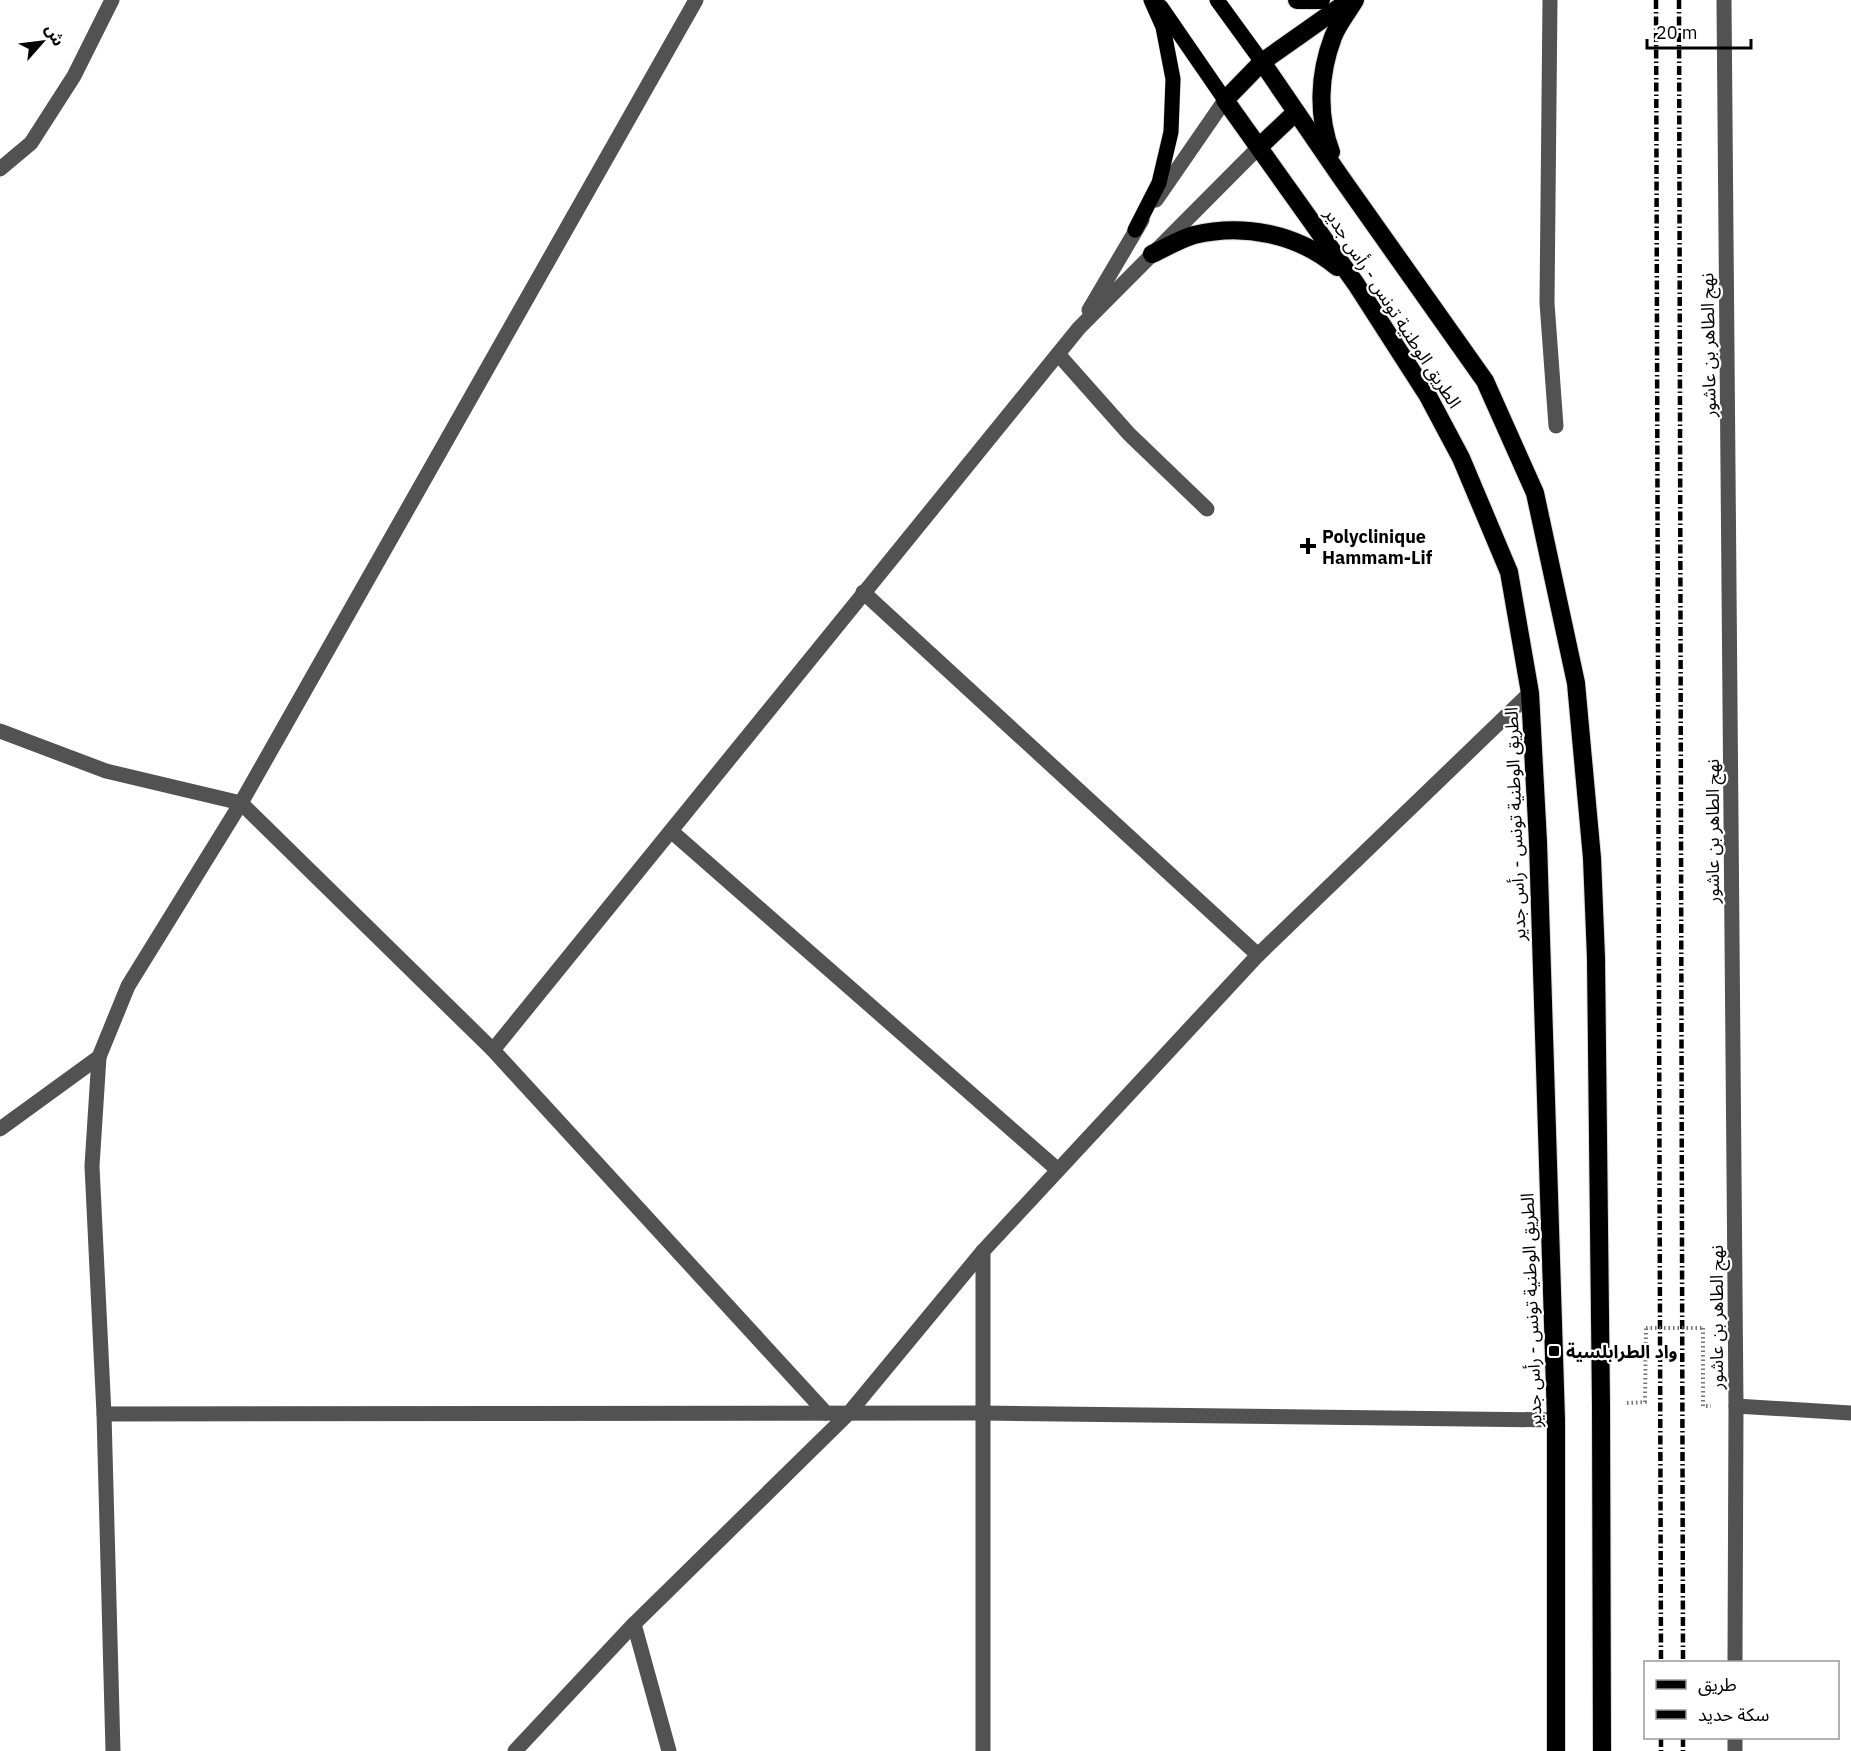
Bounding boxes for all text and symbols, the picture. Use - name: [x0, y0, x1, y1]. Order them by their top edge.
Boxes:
- north arrow: [12, 12, 72, 72]
- scale bar: [1647, 12, 1750, 50]
- text: ش: [41, 21, 69, 49]
- text: 20 m: [1656, 21, 1698, 44]
- street label: الطريق الوطنية تونس - رأس جدير: [1319, 203, 1466, 413]
- street label: نهج الطاهر بن عاشور: [1695, 273, 1723, 418]
- place label: Polyclinique Hammam-Lif: [1322, 525, 1433, 569]
- marker: Polyclinique Hammam-Lif: [1299, 537, 1317, 555]
- street label: الطريق الوطنية تونس - رأس جدير: [1499, 706, 1531, 943]
- street label: نهج الطاهر بن عاشور: [1701, 759, 1726, 904]
- street label: الطريق الوطنية تونس - رأس جدير: [1515, 1192, 1547, 1429]
- street label: نهج الطاهر بن عاشور: [1705, 1245, 1730, 1390]
- place label: واد الطرابلسية: [1566, 1340, 1678, 1363]
- marker: واد الطرابلسية: [1547, 1344, 1561, 1358]
- legend: [1644, 1661, 1839, 1739]
- text: طريق: [1698, 1673, 1737, 1696]
- text: سكة حديد: [1698, 1703, 1769, 1726]

